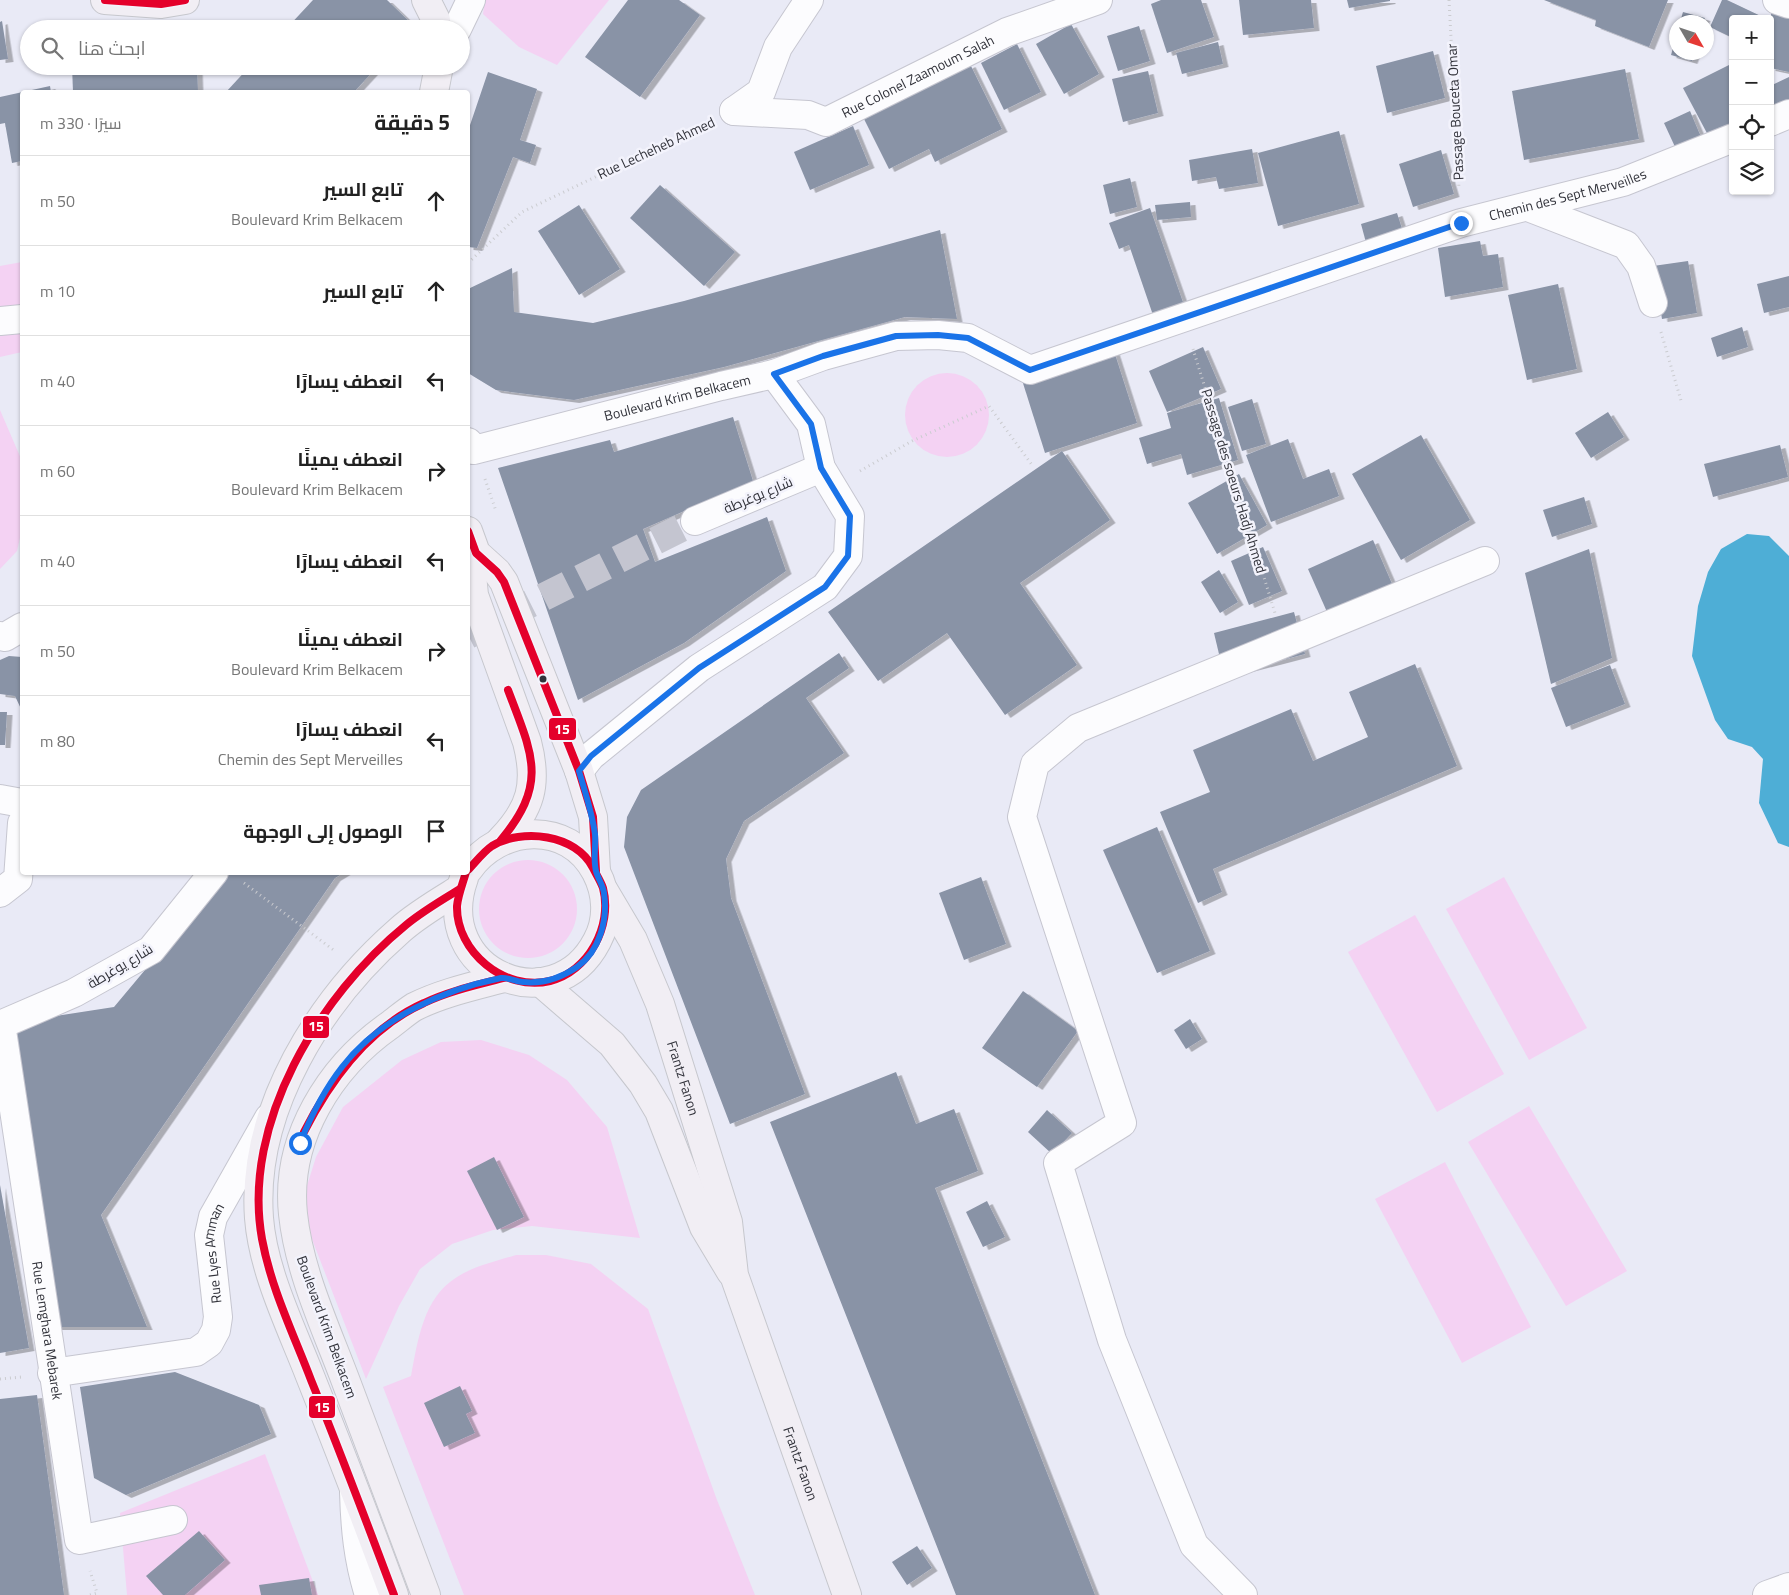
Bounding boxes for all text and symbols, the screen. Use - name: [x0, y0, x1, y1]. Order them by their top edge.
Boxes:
- north arrow: [1669, 15, 1714, 60]
- map controls: [1729, 15, 1774, 195]
- button: +: [1729, 15, 1774, 60]
- search box: [20, 20, 470, 75]
- street label: Rue Colonel Zaamoum Salah: [838, 29, 998, 123]
- text: ابحث هنا: [78, 33, 146, 62]
- icon: search: [38, 34, 66, 62]
- street label: Passage Bouceta Omar: [1440, 43, 1469, 181]
- button: −: [1729, 60, 1774, 105]
- button: locate: [1729, 105, 1774, 150]
- text: 5 دقيقة: [374, 106, 450, 138]
- text: سيرًا · 330 m: [40, 111, 121, 135]
- street label: Rue Lecheheb Ahmed: [594, 111, 718, 184]
- button: layers: [1729, 150, 1774, 195]
- street label: Chemin des Sept Merveilles: [1487, 163, 1649, 226]
- text: تابع السير: [323, 174, 403, 203]
- icon: ahead: [422, 187, 450, 215]
- text: 50 m: [40, 189, 75, 213]
- text: Boulevard Krim Belkacem: [231, 207, 403, 231]
- route end: [1450, 212, 1473, 235]
- text: تابع السير: [323, 276, 403, 305]
- icon: ahead: [422, 277, 450, 305]
- text: 10 m: [40, 279, 75, 303]
- text: انعطف يسارًا: [295, 366, 403, 395]
- icon: left: [422, 367, 450, 395]
- text: 40 m: [40, 369, 75, 393]
- street label: Boulevard Krim Belkacem: [602, 369, 753, 426]
- street label: Passage des soeurs Hadj Ahmed: [1196, 386, 1273, 576]
- text: انعطف يمينًا: [298, 444, 403, 473]
- icon: right: [422, 457, 450, 485]
- text: 60 m: [40, 459, 75, 483]
- street label: شارع يوغرطة: [720, 471, 796, 518]
- text: Boulevard Krim Belkacem: [231, 477, 403, 501]
- text: انعطف يسارًا: [295, 546, 403, 575]
- icon: left: [422, 547, 450, 575]
- text: 40 m: [40, 549, 75, 573]
- text: انعطف يمينًا: [298, 624, 403, 653]
- icon: right: [422, 637, 450, 665]
- text: 50 m: [40, 639, 75, 663]
- text: Boulevard Krim Belkacem: [231, 657, 403, 681]
- unlabelled marker: [538, 674, 548, 684]
- text: انعطف يسارًا: [295, 714, 403, 743]
- line badge: 15: [548, 717, 577, 741]
- text: 15: [554, 718, 570, 739]
- icon: left: [422, 727, 450, 755]
- text: 80 m: [40, 729, 75, 753]
- text: Chemin des Sept Merveilles: [218, 747, 403, 771]
- text: الوصول إلى الوجهة: [243, 816, 403, 845]
- icon: arrive: [422, 817, 450, 845]
- street label: شارع يوغرطة: [83, 938, 156, 993]
- line badge: 15: [302, 1015, 330, 1039]
- text: 15: [308, 1015, 324, 1036]
- street label: Frantz Fanon: [662, 1038, 705, 1118]
- route start: [289, 1132, 312, 1155]
- street label: Rue Lyes Amman: [197, 1199, 229, 1305]
- street label: Boulevard Krim Belkacem: [292, 1253, 363, 1401]
- street label: Rue Lemghara Mebarek: [27, 1260, 69, 1402]
- line badge: 15: [308, 1395, 336, 1419]
- text: 15: [314, 1396, 330, 1417]
- street label: Frantz Fanon: [778, 1423, 824, 1503]

